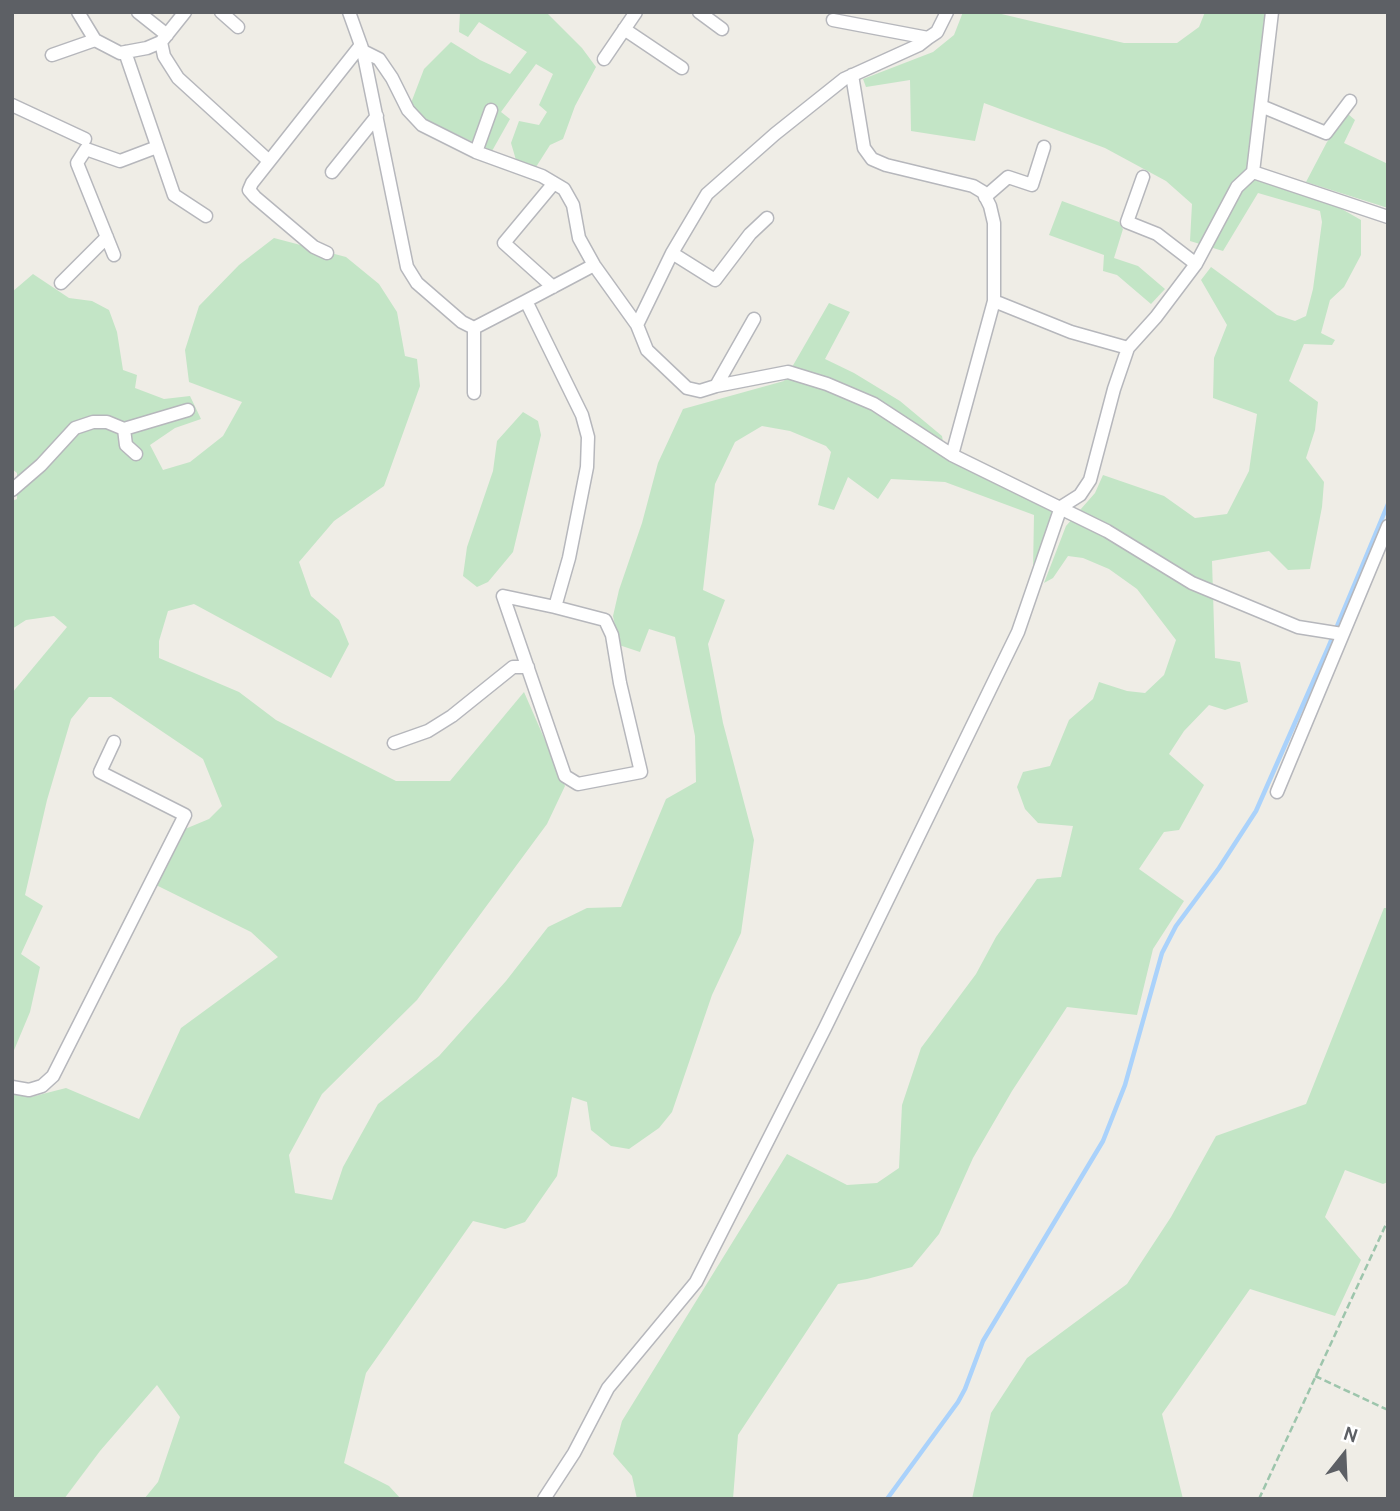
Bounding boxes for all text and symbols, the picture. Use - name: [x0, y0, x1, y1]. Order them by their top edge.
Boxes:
- north arrow: [1309, 1420, 1379, 1490]
- text: N: [1341, 1422, 1361, 1448]

